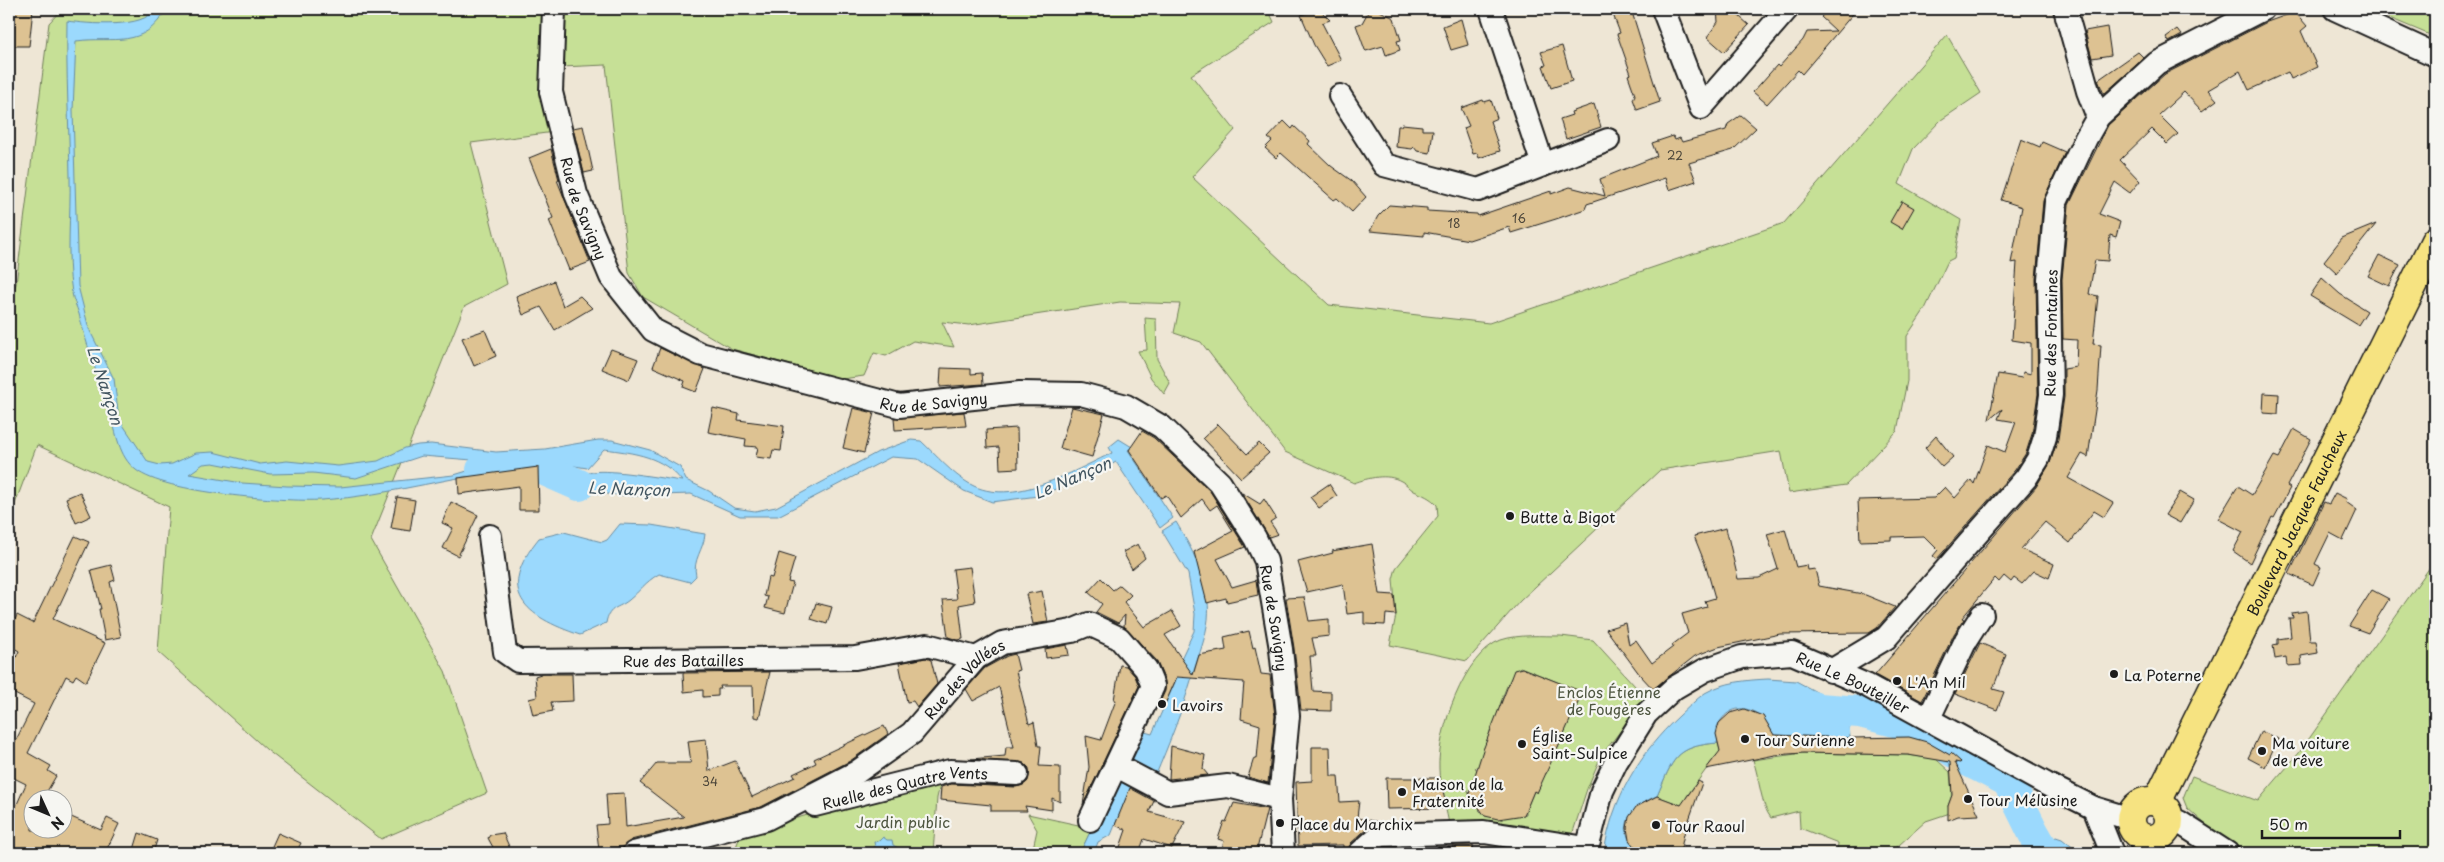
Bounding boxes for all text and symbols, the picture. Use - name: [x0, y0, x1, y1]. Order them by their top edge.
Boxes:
- house number: 22: [1667, 146, 1683, 164]
- street label: Rue de Savigny: [556, 154, 614, 263]
- house number: 16: [1512, 209, 1526, 227]
- house number: 18: [1448, 214, 1460, 232]
- street label: Rue des Fontaines: [2037, 269, 2063, 397]
- water label: Le Nançon: [82, 342, 131, 429]
- street label: Rue de Savigny: [878, 385, 988, 417]
- street label: Boulevard Jacques Faucheux: [2240, 425, 2351, 619]
- water label: Le Nançon: [1030, 449, 1116, 504]
- water label: Le Nançon: [588, 475, 672, 501]
- place label: Butte à Bigot: [1520, 505, 1615, 528]
- marker: Butte à Bigot: [1504, 510, 1516, 522]
- street label: Rue de Savigny: [1255, 563, 1295, 672]
- street label: Rue des Vallées: [918, 632, 1009, 724]
- street label: Rue Le Bouteiller: [1793, 645, 1914, 719]
- street label: Rue des Batailles: [623, 647, 744, 672]
- place label: La Poterne: [2124, 663, 2202, 686]
- marker: La Poterne: [2108, 668, 2120, 680]
- place label: L'An Mil: [1907, 670, 1966, 693]
- marker: L'An Mil: [1891, 675, 1903, 687]
- park label: Enclos Étienne de Fougères: [1557, 680, 1661, 720]
- place label: Lavoirs: [1172, 693, 1223, 716]
- marker: Lavoirs: [1156, 698, 1168, 710]
- place label: Église Saint-Sulpice: [1532, 724, 1628, 764]
- place label: Tour Surienne: [1755, 728, 1855, 751]
- place label: Ma voiture de rêve: [2272, 731, 2350, 771]
- marker: Tour Surienne: [1739, 733, 1751, 745]
- marker: Église Saint-Sulpice: [1516, 738, 1528, 750]
- marker: Ma voiture de rêve: [2256, 745, 2268, 757]
- street label: Ruelle des Quatre Vents: [819, 759, 988, 814]
- house number: 34: [702, 772, 718, 790]
- place label: Maison de la Fraternité: [1412, 772, 1504, 812]
- marker: Maison de la Fraternité: [1396, 786, 1408, 798]
- place label: Tour Mélusine: [1978, 788, 2078, 811]
- north arrow: [22, 790, 72, 840]
- marker: Tour Mélusine: [1962, 793, 1974, 805]
- scale bar: [2262, 807, 2399, 839]
- park label: Jardin public: [856, 810, 950, 833]
- text: N: [46, 812, 69, 835]
- place label: Place du Marchix: [1290, 812, 1413, 835]
- text: 50 m: [2269, 812, 2308, 835]
- place label: Tour Raoul: [1666, 814, 1745, 837]
- marker: Place du Marchix: [1274, 817, 1286, 829]
- marker: Tour Raoul: [1650, 819, 1662, 831]

